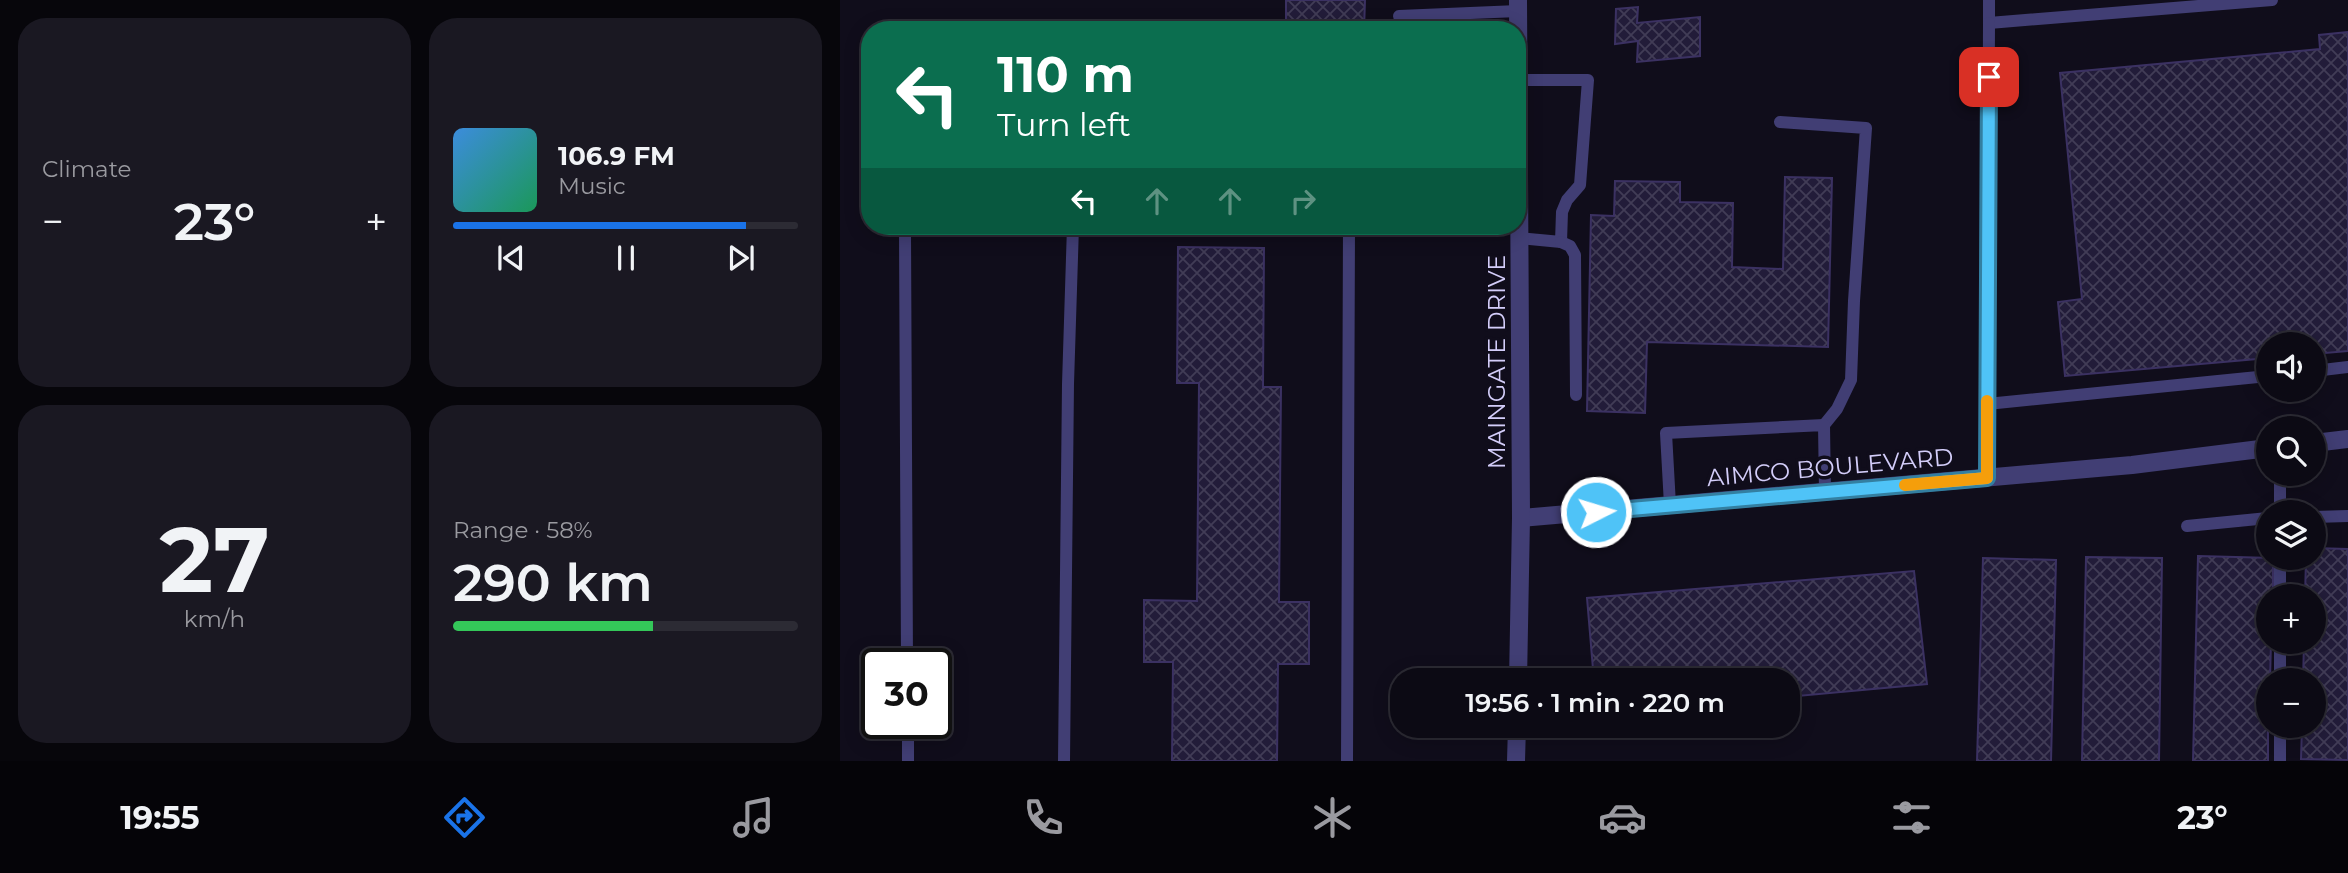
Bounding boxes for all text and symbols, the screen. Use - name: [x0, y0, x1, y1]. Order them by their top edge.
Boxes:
- text: 110 m: [997, 45, 1134, 104]
- pin: [1959, 47, 2019, 107]
- icon: left: [882, 49, 973, 140]
- icon: arrive: [1970, 58, 2008, 96]
- text: Turn left: [997, 105, 1131, 144]
- text: 106.9 FM: [558, 140, 675, 172]
- text: Climate: [42, 155, 131, 183]
- text: Music: [558, 172, 626, 200]
- icon: left: [1065, 182, 1103, 220]
- icon: ahead: [1138, 182, 1176, 220]
- icon: ahead: [1211, 182, 1249, 220]
- icon: right: [1284, 182, 1322, 220]
- text: 23°: [174, 190, 255, 253]
- text: −: [42, 198, 64, 245]
- text: +: [365, 198, 387, 245]
- icon: previous: [492, 239, 530, 277]
- icon: pause: [607, 239, 645, 277]
- icon: next: [722, 239, 760, 277]
- street label: MAINGATE DRIVE: [1482, 255, 1511, 469]
- map controls: [2256, 332, 2326, 738]
- button: sound: [2256, 332, 2326, 402]
- button: search: [2256, 416, 2326, 486]
- street label: AIMCO BOULEVARD: [1705, 442, 1955, 492]
- position arrow: [1559, 475, 1633, 549]
- button: layers: [2256, 500, 2326, 570]
- text: 27: [159, 504, 270, 615]
- text: Range · 58%: [453, 516, 593, 544]
- text: 290 km: [453, 551, 653, 614]
- button: +: [2256, 584, 2326, 654]
- text: km/h: [184, 605, 245, 633]
- speed limit sign: 30: [861, 648, 952, 739]
- button: −: [2256, 668, 2326, 738]
- text: 19:56 · 1 min · 220 m: [1465, 687, 1725, 719]
- icon: directions: [440, 793, 489, 842]
- icon: music: [729, 793, 778, 842]
- icon: phone: [1019, 793, 1068, 842]
- icon: climate: [1308, 793, 1357, 842]
- icon: car: [1598, 793, 1647, 842]
- icon: filters: [1887, 793, 1936, 842]
- text: 19:55: [120, 798, 199, 837]
- text: 23°: [2177, 798, 2228, 837]

